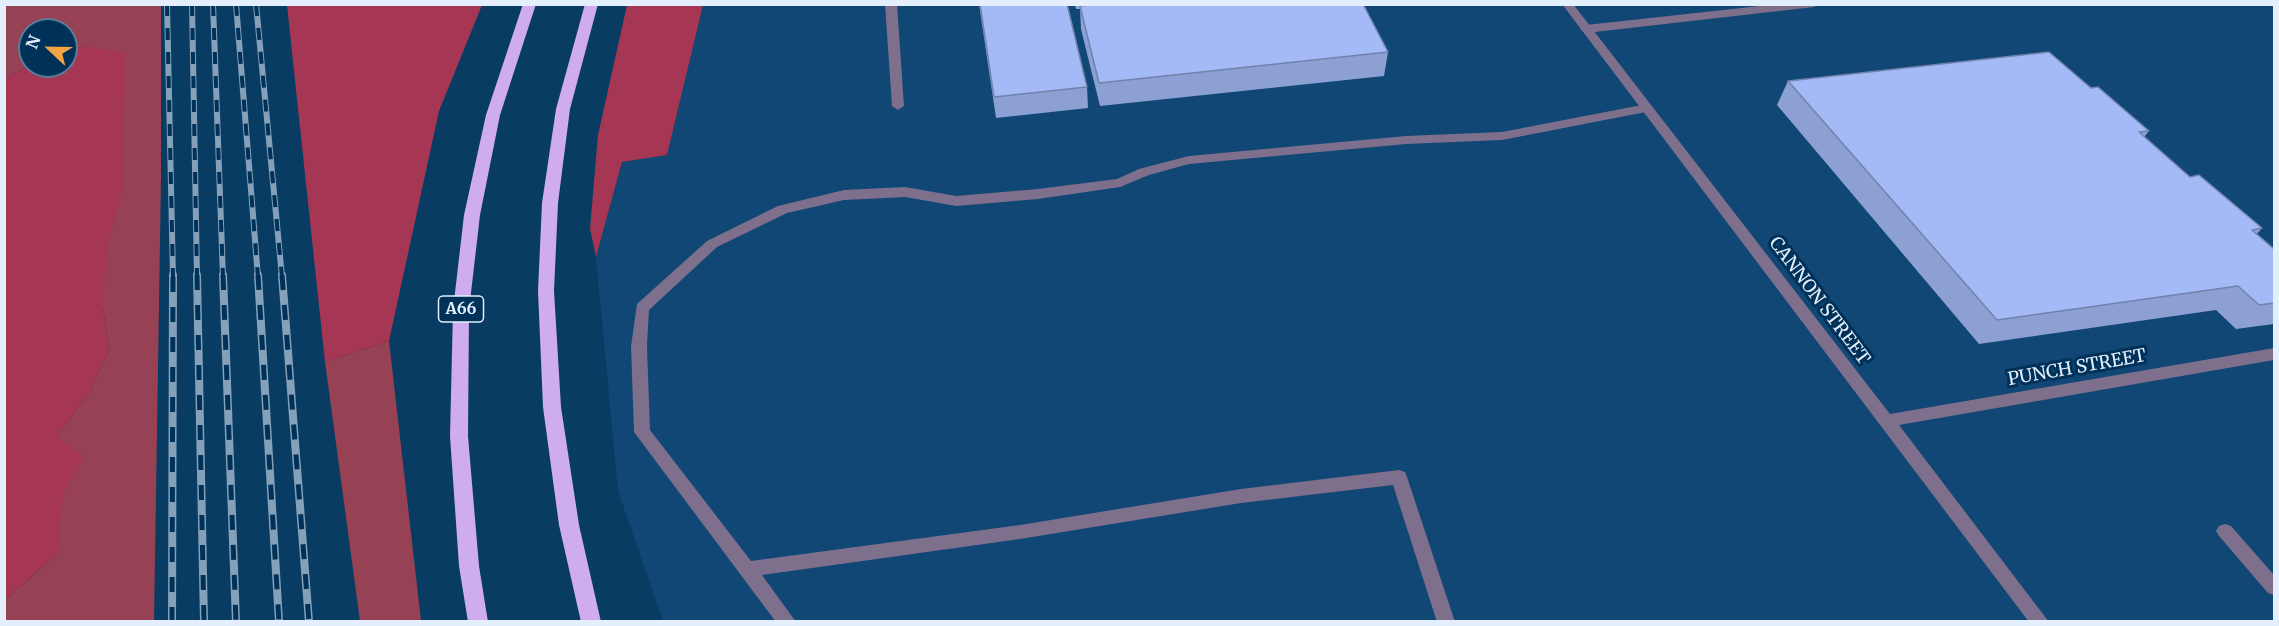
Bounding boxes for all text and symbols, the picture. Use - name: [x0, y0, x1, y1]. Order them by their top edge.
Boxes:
- north arrow: [18, 18, 78, 78]
- text: N: [22, 32, 45, 52]
- street label: CANNON STREET: [1764, 233, 1874, 369]
- road number: A66: [438, 296, 484, 322]
- street label: PUNCH STREET: [2006, 345, 2148, 391]

